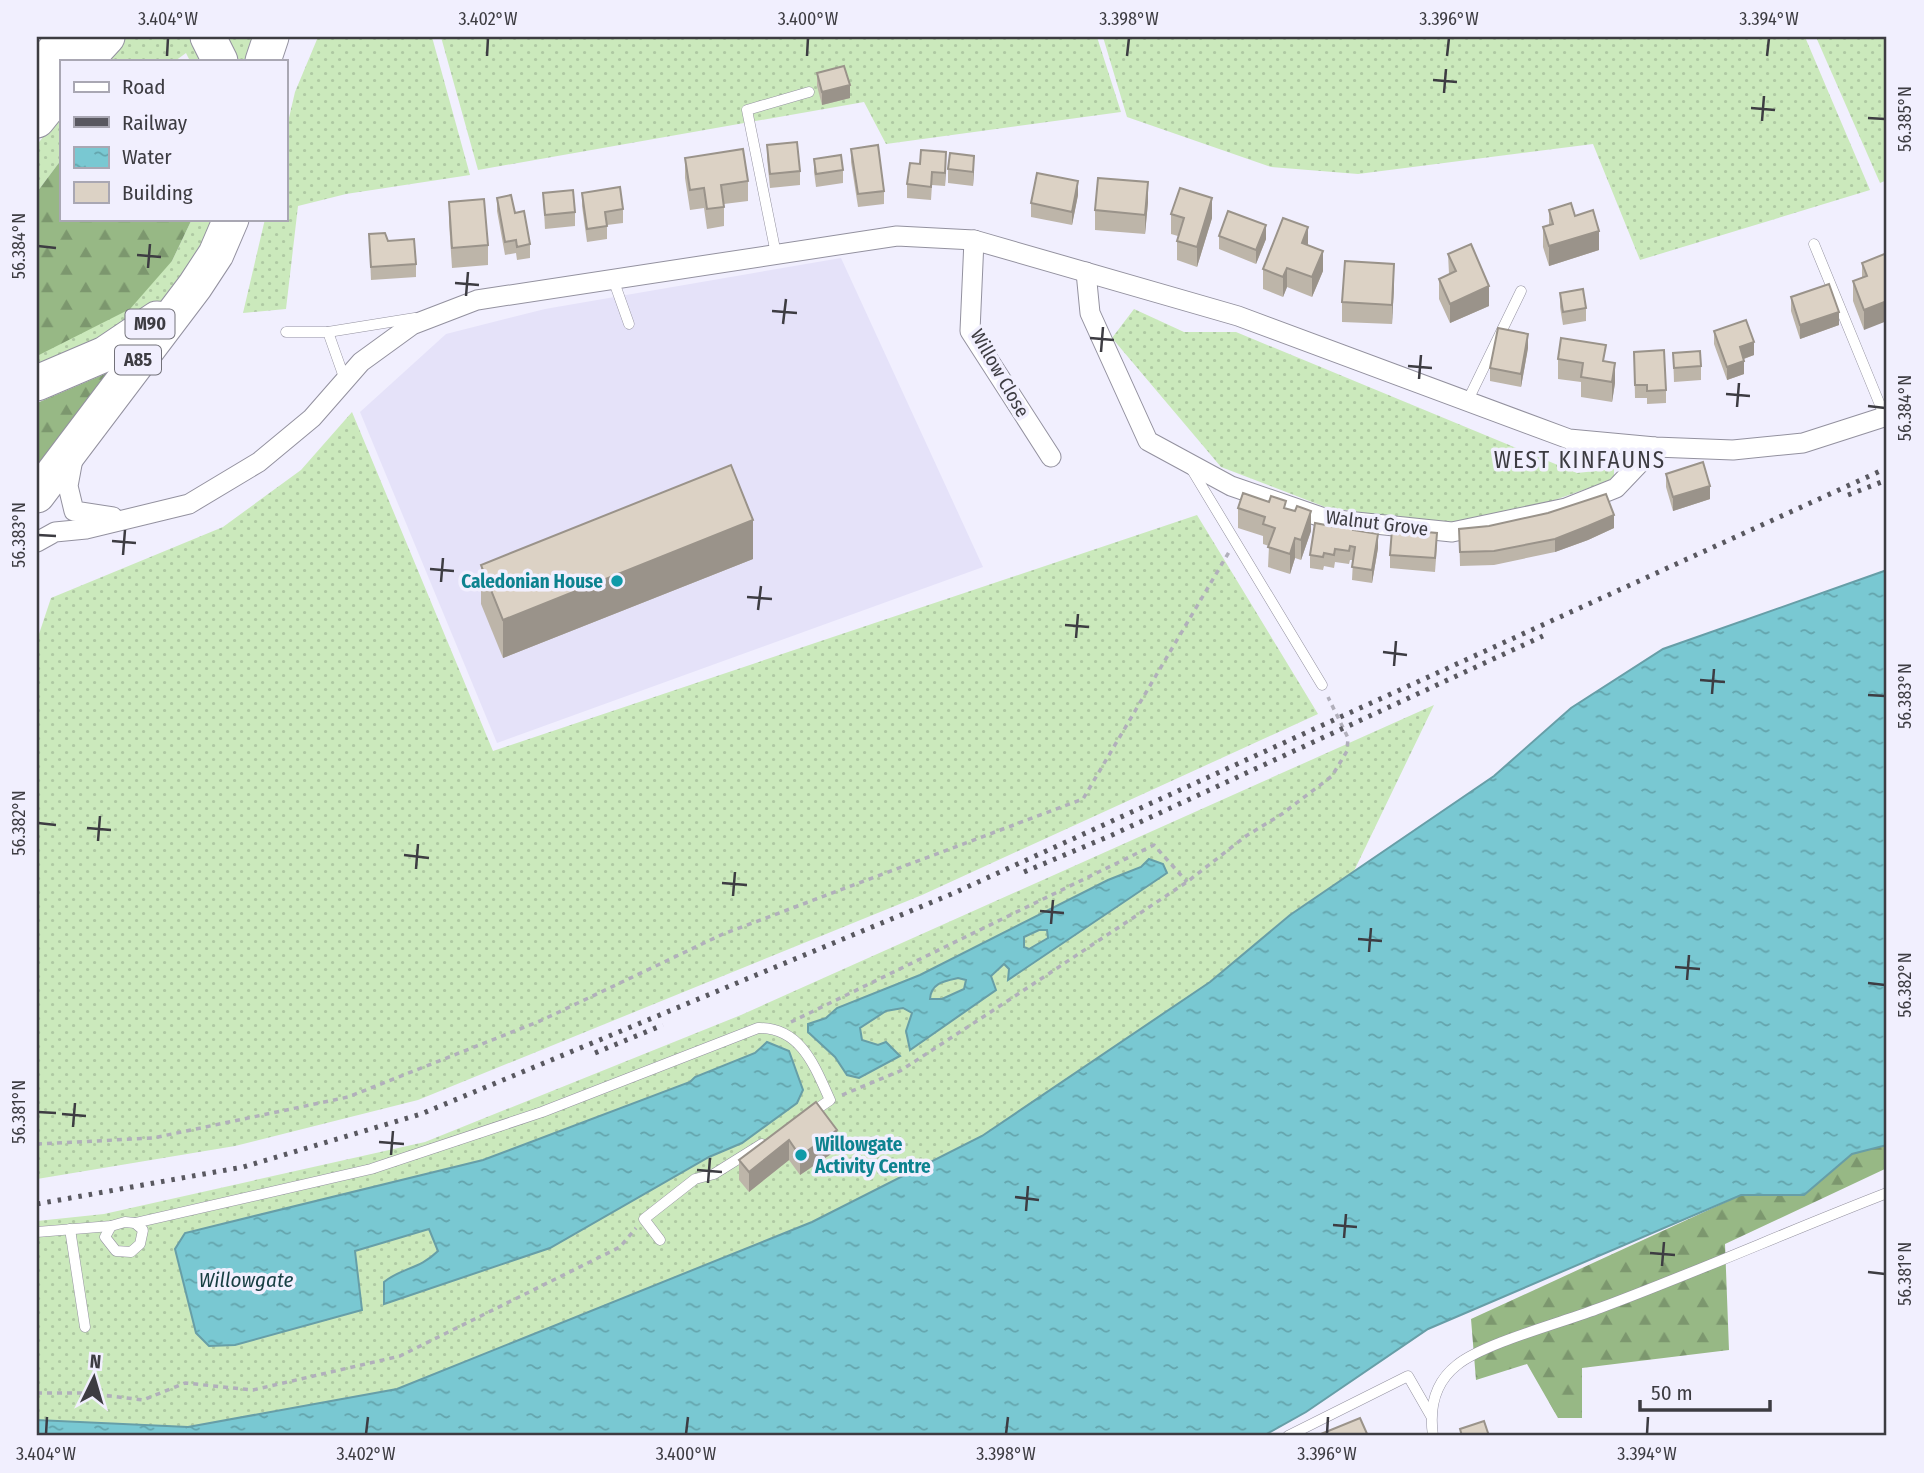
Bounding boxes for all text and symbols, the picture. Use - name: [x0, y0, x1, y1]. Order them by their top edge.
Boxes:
- text: 3.404°W: [138, 8, 199, 30]
- text: 3.402°W: [458, 8, 518, 30]
- text: 3.400°W: [778, 8, 839, 30]
- text: 3.398°W: [1099, 8, 1159, 30]
- text: 3.396°W: [1419, 8, 1479, 30]
- text: 3.394°W: [1739, 8, 1799, 30]
- legend: [60, 60, 287, 220]
- text: Road: [122, 74, 166, 100]
- text: 56.385°N: [1894, 86, 1916, 152]
- text: Railway: [122, 110, 188, 136]
- text: Water: [122, 144, 172, 170]
- text: Building: [122, 180, 193, 206]
- text: 56.384°N: [8, 213, 30, 279]
- road number: M90: [125, 310, 174, 338]
- street label: Willow Close: [966, 325, 1034, 421]
- road number: A85: [115, 346, 161, 374]
- text: 56.384°N: [1894, 375, 1916, 441]
- district label: WEST KINFAUNS: [1494, 446, 1666, 474]
- text: 56.383°N: [8, 502, 30, 568]
- street label: Walnut Grove: [1324, 505, 1430, 541]
- place label: Caledonian House: [461, 570, 603, 593]
- marker: Caledonian House: [609, 573, 625, 589]
- text: 56.383°N: [1894, 663, 1916, 729]
- text: 56.382°N: [8, 790, 30, 856]
- text: 56.382°N: [1894, 952, 1916, 1018]
- text: 56.381°N: [8, 1080, 30, 1144]
- place label: Willowgate Activity Centre: [814, 1133, 931, 1178]
- marker: Willowgate Activity Centre: [793, 1147, 809, 1163]
- text: 56.381°N: [1894, 1242, 1916, 1306]
- water label: Willowgate: [199, 1267, 293, 1293]
- north arrow: [60, 1344, 130, 1414]
- text: N: [89, 1350, 102, 1374]
- scale bar: [1640, 1368, 1770, 1412]
- text: 50 m: [1651, 1380, 1693, 1406]
- text: 3.404°W: [16, 1443, 77, 1465]
- text: 3.402°W: [336, 1443, 396, 1465]
- text: 3.400°W: [656, 1443, 717, 1465]
- text: 3.398°W: [976, 1443, 1036, 1465]
- text: 3.396°W: [1297, 1443, 1357, 1465]
- text: 3.394°W: [1617, 1443, 1677, 1465]

